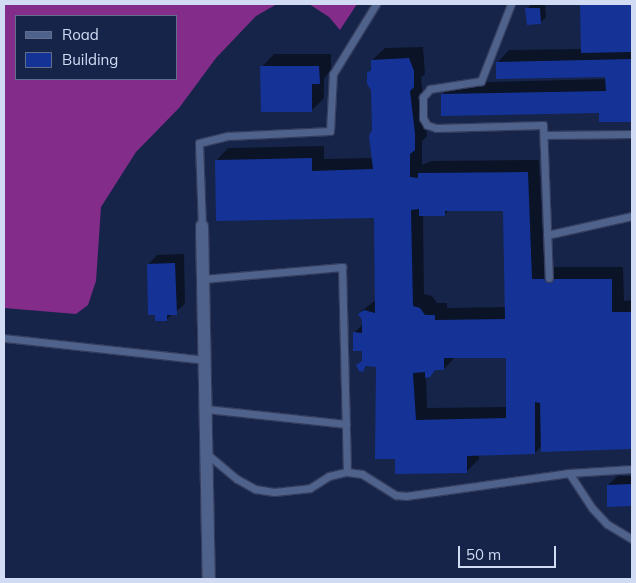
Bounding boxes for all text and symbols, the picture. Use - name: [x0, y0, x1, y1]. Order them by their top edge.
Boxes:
- legend: [15, 15, 178, 80]
- text: Road: [62, 25, 99, 44]
- text: Building: [62, 50, 118, 69]
- scale bar: [461, 536, 558, 568]
- text: 50 m: [466, 545, 501, 564]

